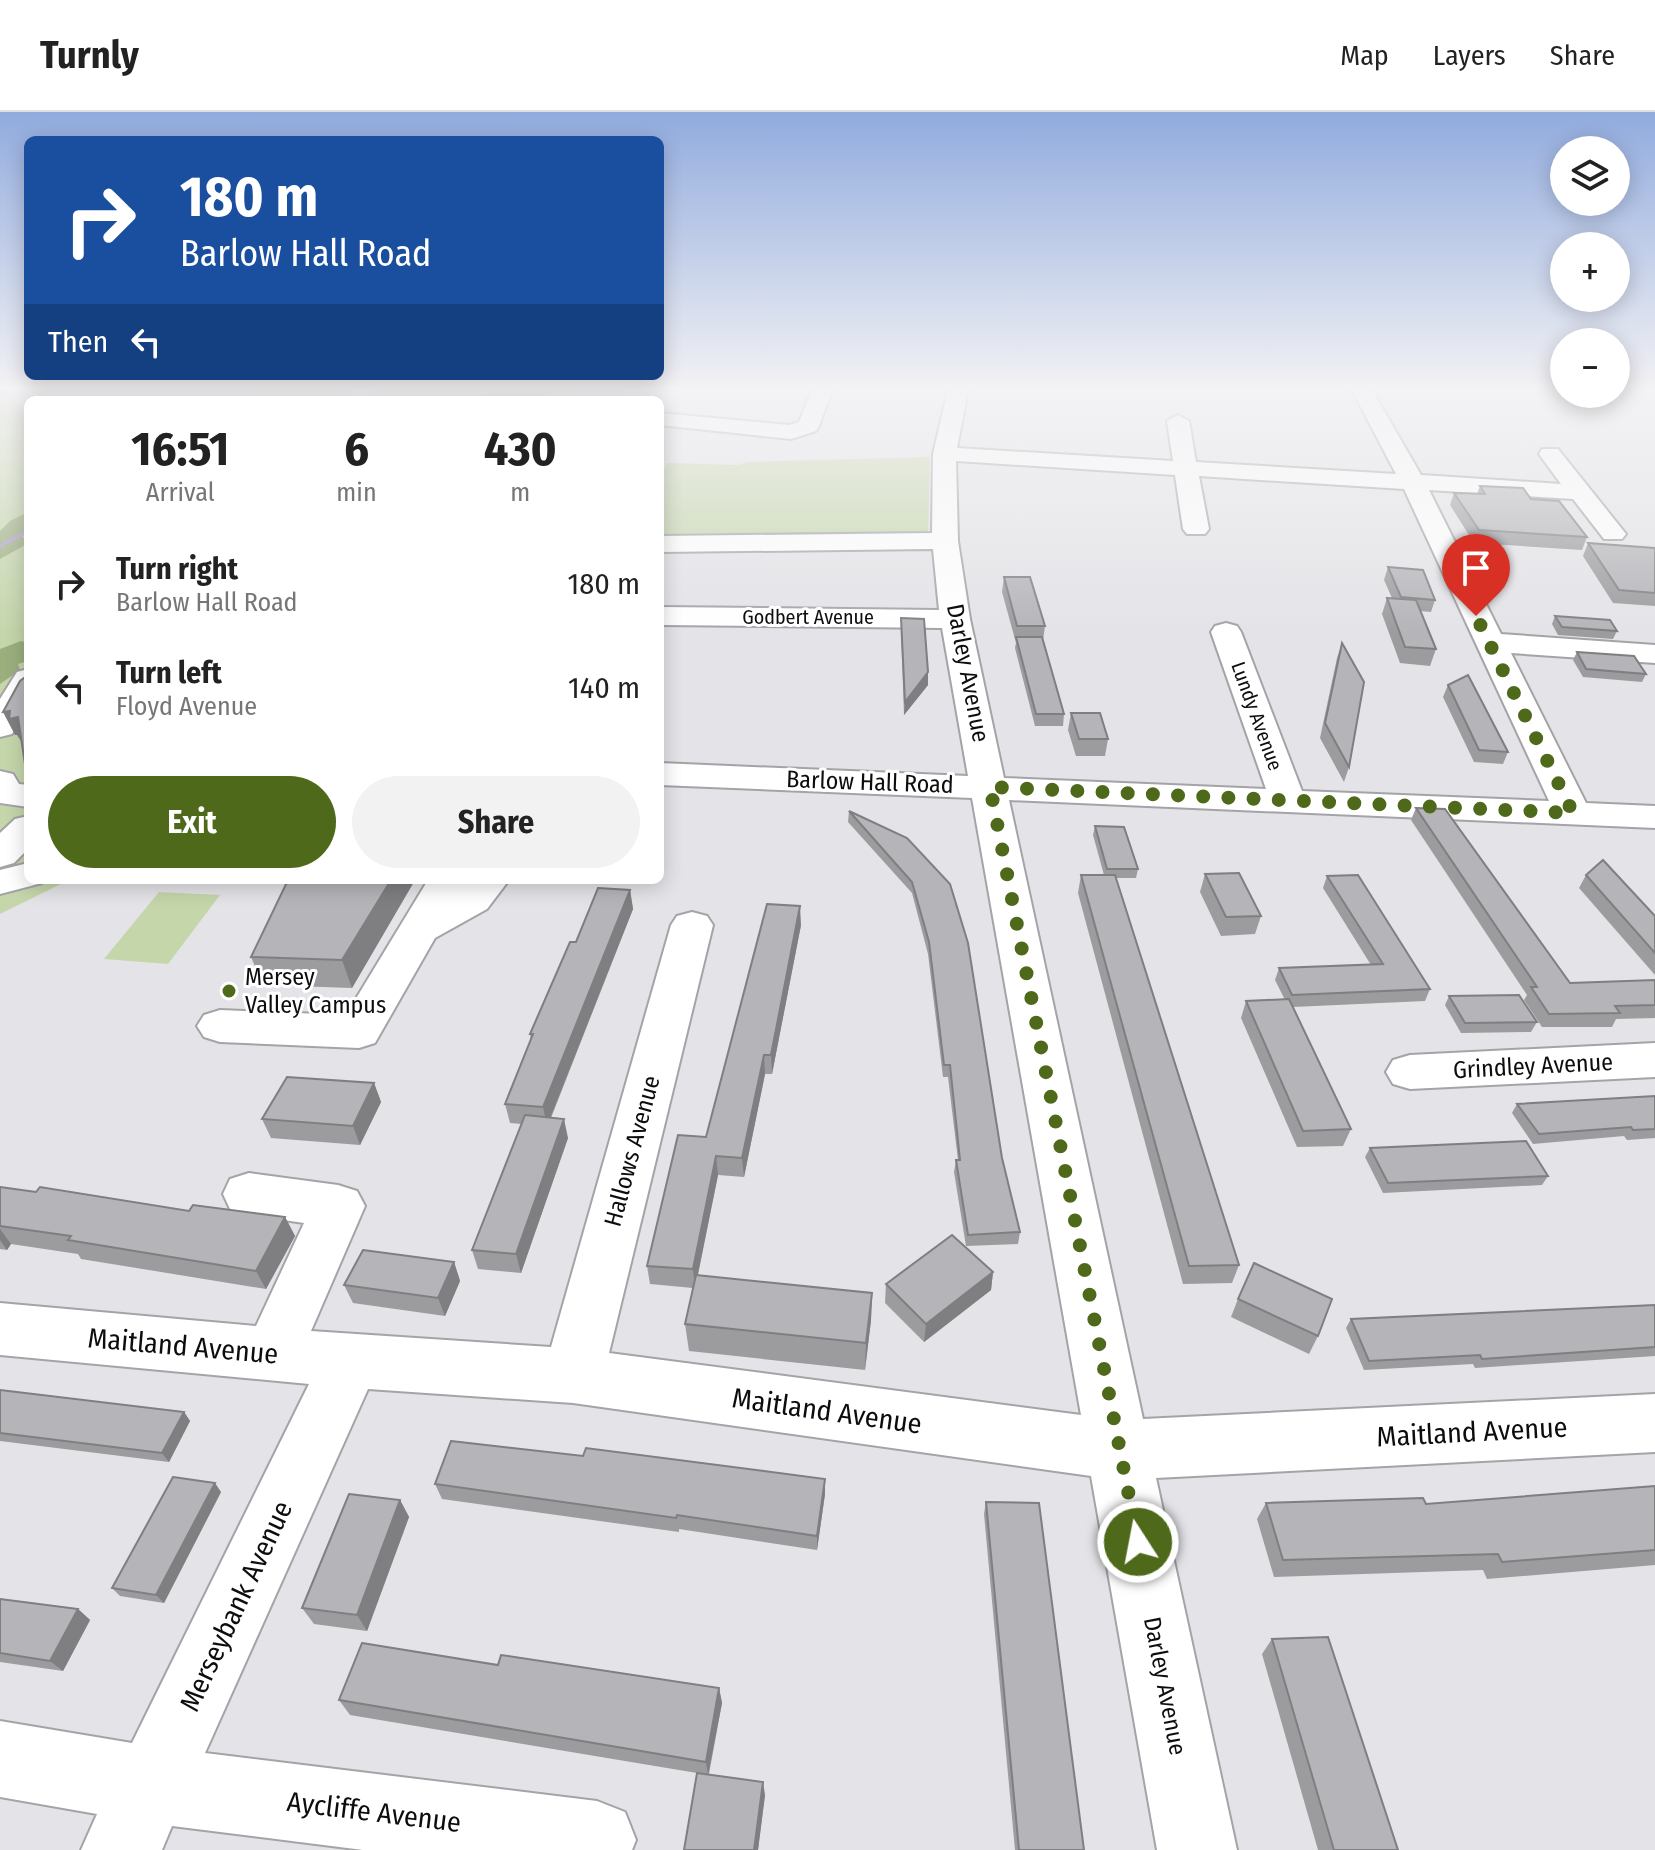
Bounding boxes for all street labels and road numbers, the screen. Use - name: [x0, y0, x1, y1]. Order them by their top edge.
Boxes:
- street label: Darley Avenue: [941, 601, 995, 745]
- street label: Godbert Avenue: [742, 605, 874, 629]
- street label: Lundy Avenue: [1226, 658, 1288, 774]
- street label: Barlow Hall Road: [786, 765, 954, 799]
- street label: Grindley Avenue: [1452, 1048, 1614, 1084]
- street label: Hallows Avenue: [598, 1073, 666, 1229]
- street label: Maitland Avenue: [86, 1321, 280, 1371]
- street label: Maitland Avenue: [730, 1381, 924, 1441]
- street label: Maitland Avenue: [1376, 1411, 1568, 1453]
- street label: Merseybank Avenue: [173, 1496, 299, 1716]
- street label: Darley Avenue: [1138, 1614, 1192, 1758]
- street label: Aycliffe Avenue: [285, 1785, 463, 1839]

